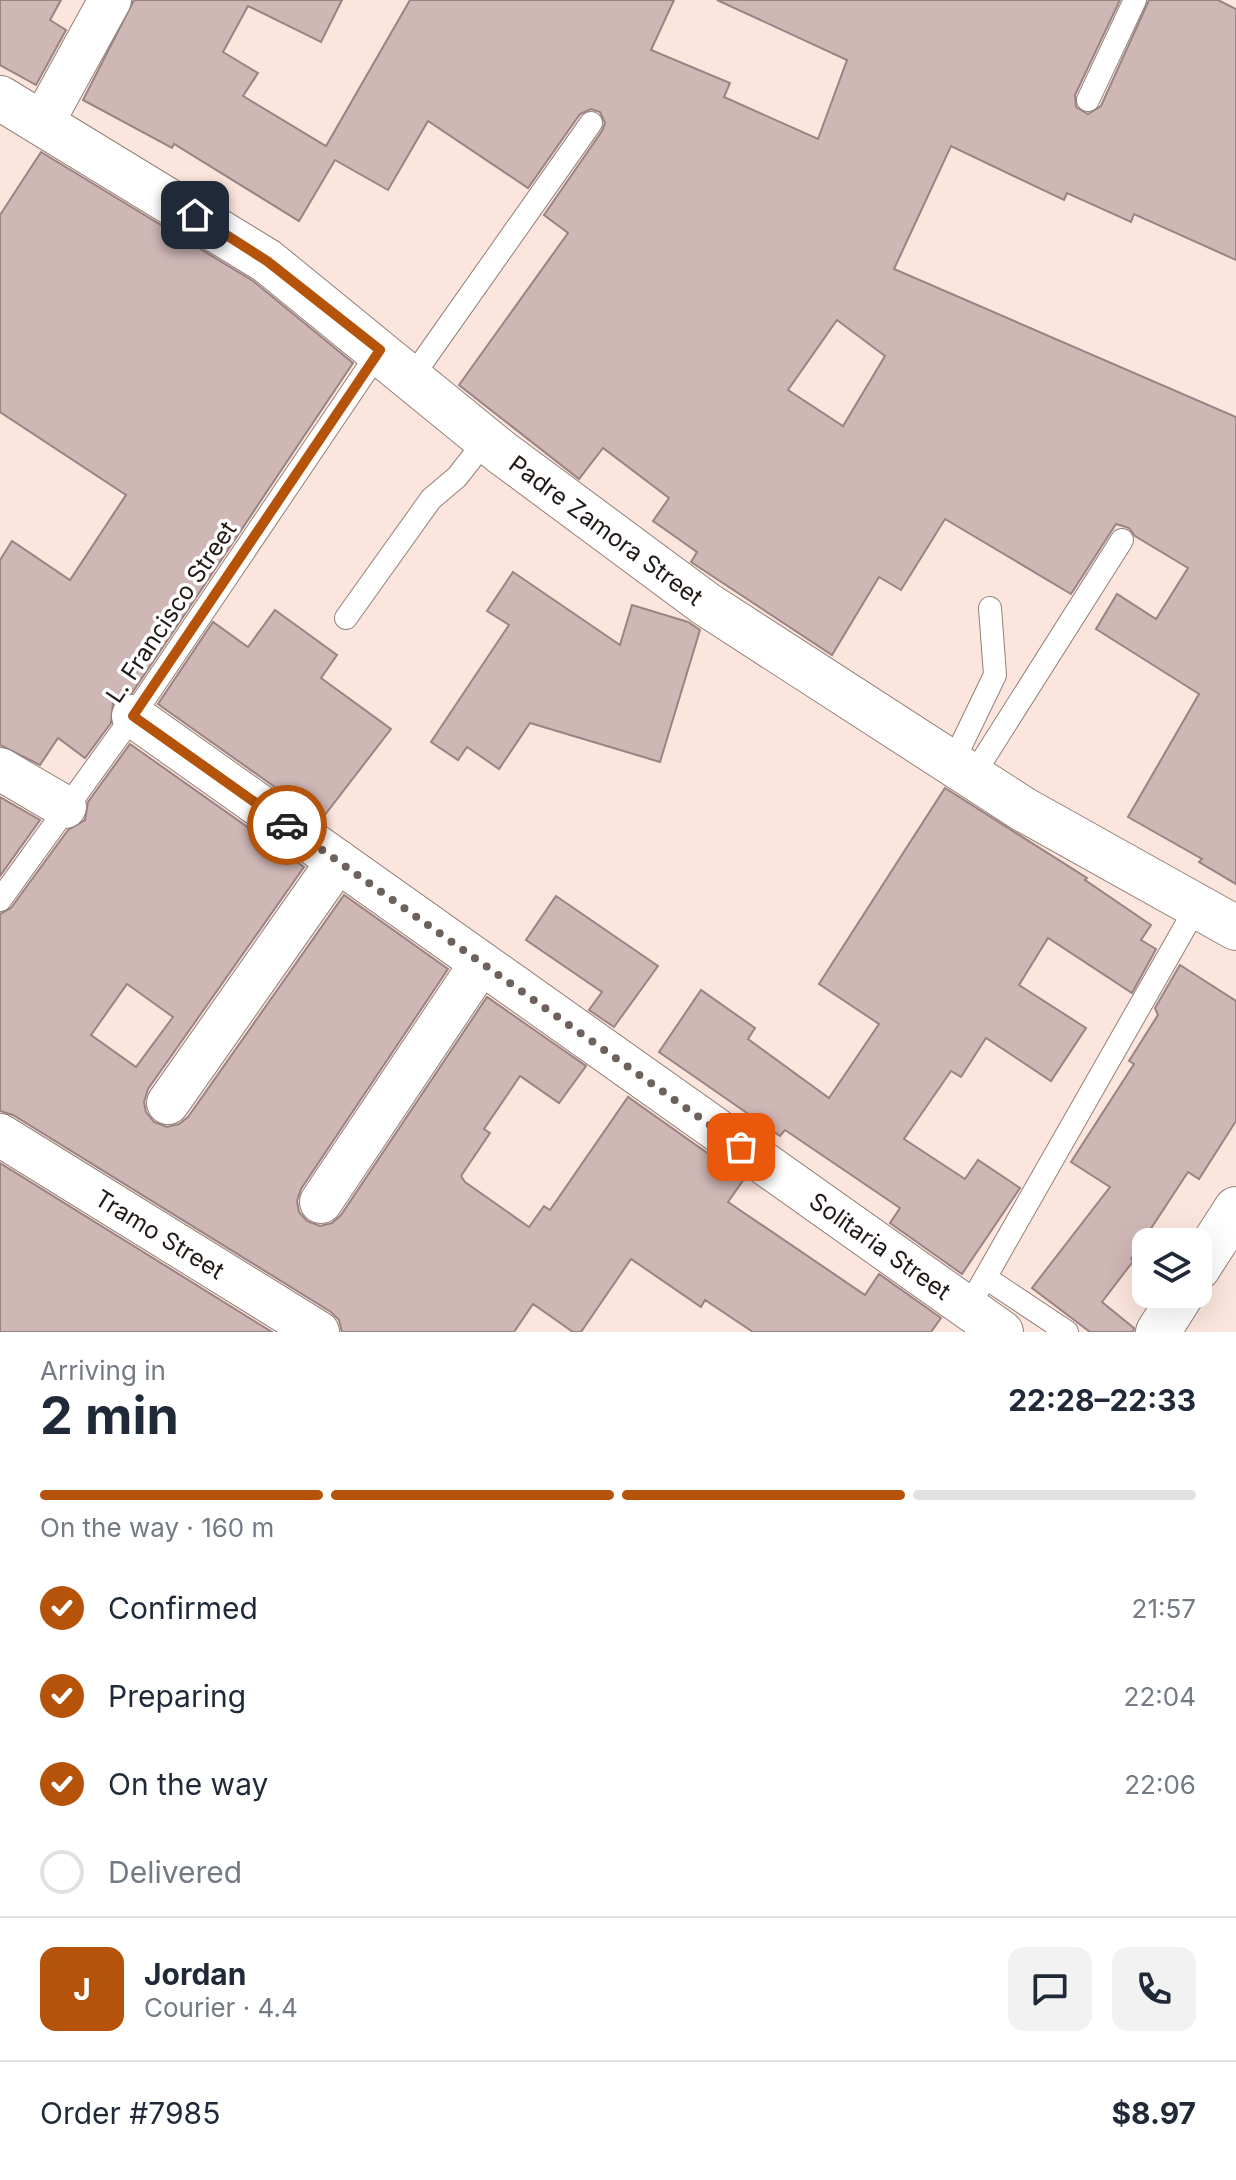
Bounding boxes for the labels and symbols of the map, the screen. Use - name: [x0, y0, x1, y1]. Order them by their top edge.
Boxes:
- pin: [161, 181, 229, 249]
- street label: Padre Zamora Street: [504, 449, 709, 611]
- street label: L. Francisco Street: [100, 516, 242, 708]
- courier: [247, 785, 327, 865]
- pin: [707, 1113, 775, 1181]
- street label: Tramo Street: [90, 1183, 230, 1285]
- street label: Solitaria Street: [804, 1186, 957, 1306]

